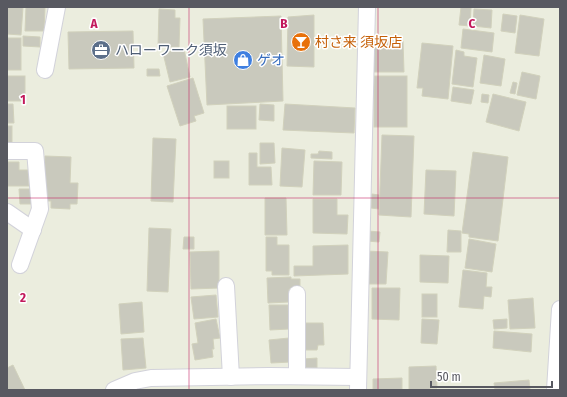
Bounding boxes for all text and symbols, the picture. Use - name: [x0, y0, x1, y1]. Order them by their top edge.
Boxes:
- text: A: [89, 16, 98, 31]
- text: B: [280, 16, 288, 31]
- text: C: [469, 16, 476, 31]
- bar icon: 村さ来 須坂店: [290, 31, 312, 53]
- place label: 村さ来 須坂店: [315, 34, 402, 51]
- office icon: ハローワーク須坂: [90, 39, 112, 61]
- place label: ハローワーク須坂: [115, 42, 227, 59]
- shop icon: ゲオ: [232, 49, 254, 71]
- place label: ゲオ: [257, 52, 285, 69]
- text: 1: [20, 92, 26, 107]
- text: 2: [19, 290, 26, 305]
- scale bar: [431, 363, 552, 389]
- text: 50 m: [437, 370, 461, 384]

